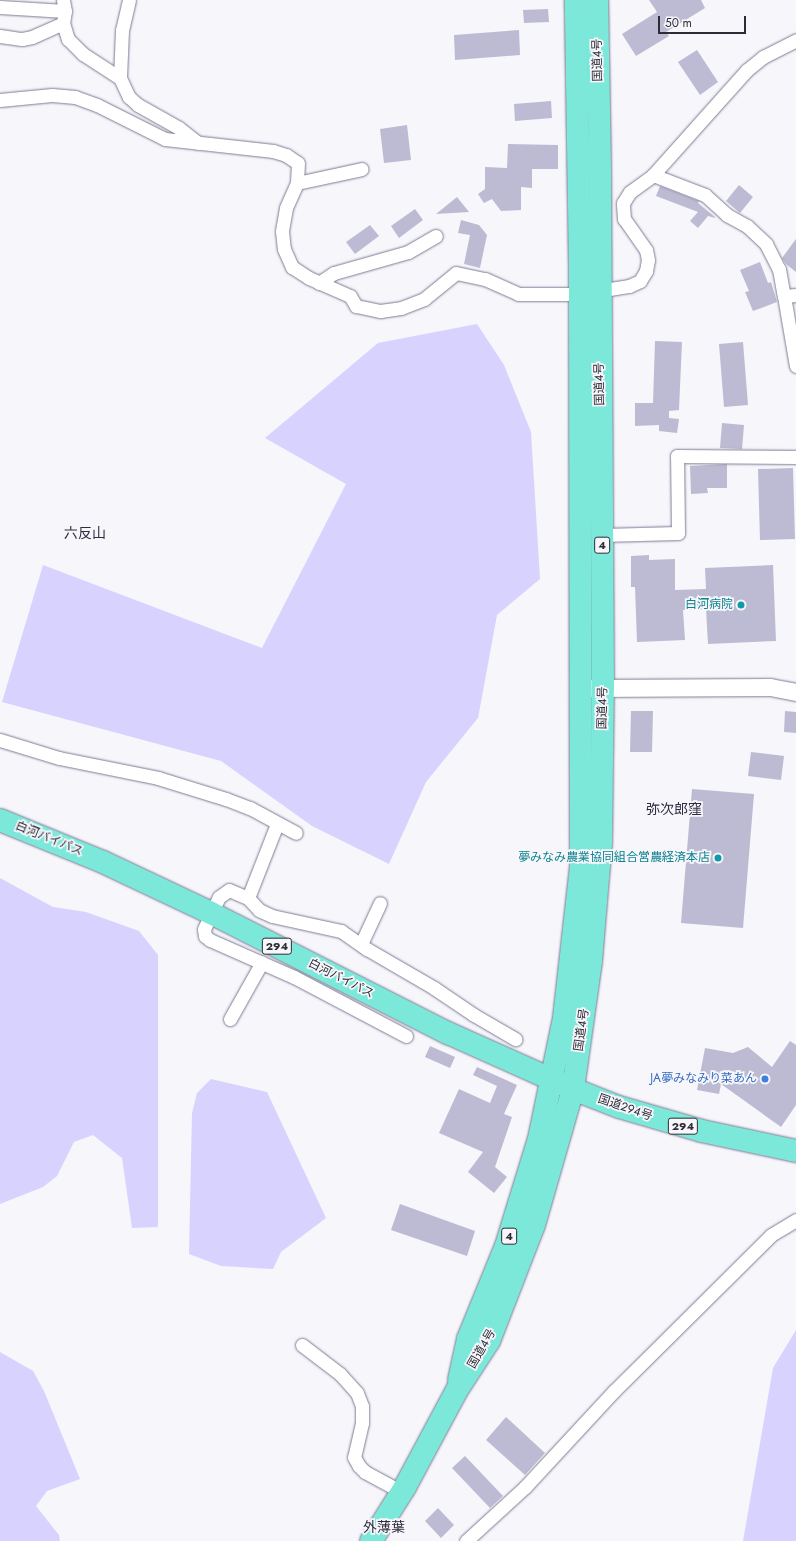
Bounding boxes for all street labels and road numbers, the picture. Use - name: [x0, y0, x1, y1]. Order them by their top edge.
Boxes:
- street label: 国道4号: [590, 38, 606, 82]
- street label: 国道4号: [592, 362, 608, 406]
- road number: 4: [594, 536, 610, 554]
- street label: 国道4号: [595, 686, 611, 730]
- street label: 白河バイパス: [13, 819, 85, 859]
- road number: 294: [261, 937, 293, 955]
- street label: 白河バイパス: [306, 956, 376, 1002]
- street label: 国道4号: [572, 1008, 592, 1052]
- street label: 国道294号: [596, 1092, 654, 1124]
- road number: 294: [667, 1117, 699, 1135]
- road number: 4: [501, 1227, 517, 1245]
- street label: 国道4号: [465, 1327, 499, 1371]

